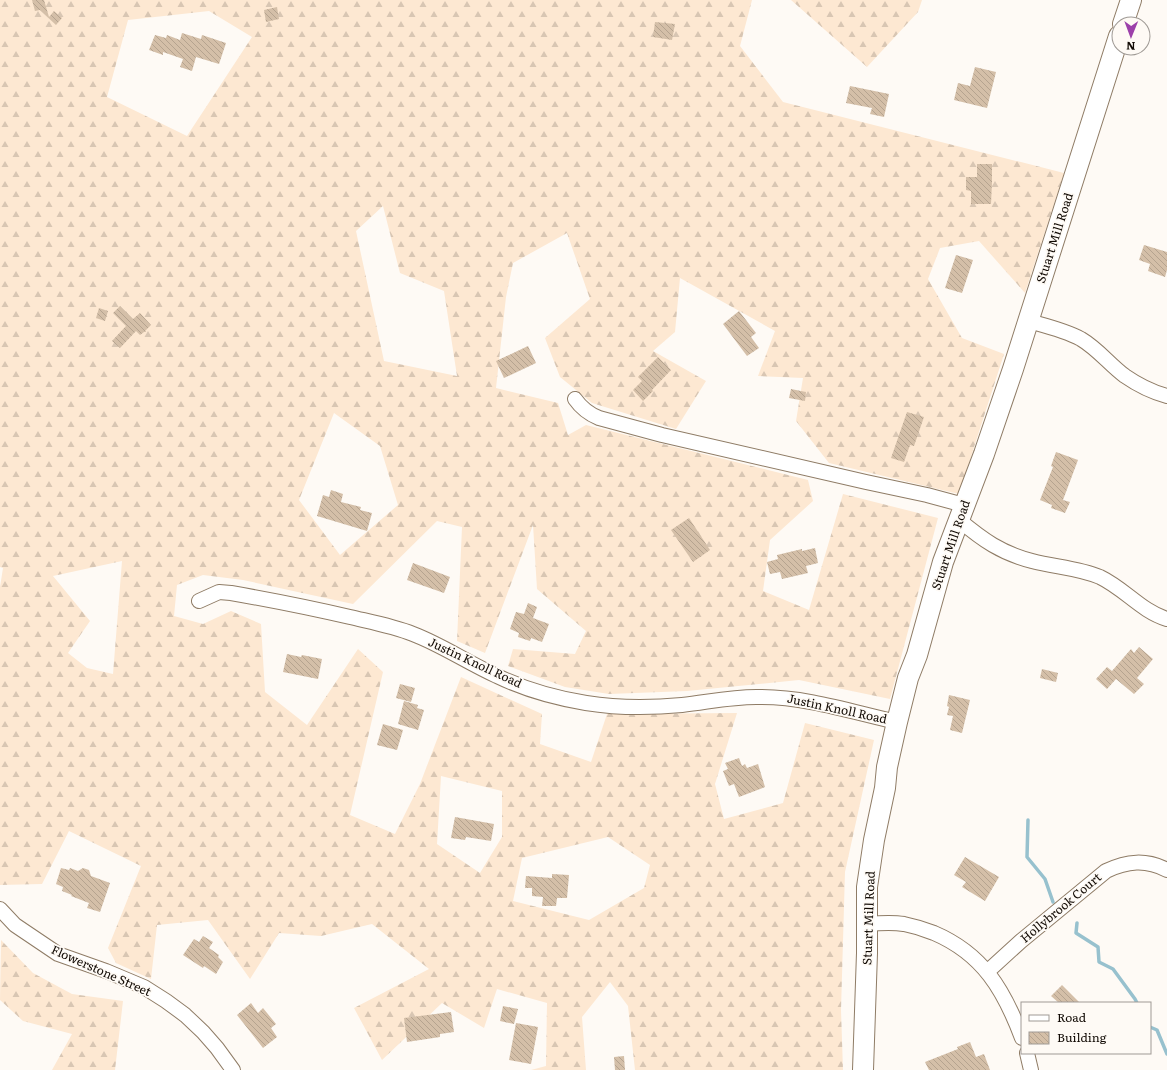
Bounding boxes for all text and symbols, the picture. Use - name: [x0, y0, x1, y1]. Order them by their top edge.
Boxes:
- north arrow: [1111, 16, 1151, 56]
- text: N: [1126, 39, 1136, 55]
- street label: Stuart Mill Road: [1031, 190, 1077, 285]
- street label: Stuart Mill Road: [926, 497, 974, 592]
- street label: Justin Knoll Road: [426, 632, 526, 692]
- street label: Justin Knoll Road: [786, 689, 889, 728]
- street label: Hollybrook Court: [1016, 868, 1105, 947]
- street label: Stuart Mill Road: [857, 870, 879, 965]
- street label: Flowerstone Street: [49, 940, 154, 1000]
- legend: [1021, 1002, 1151, 1054]
- text: Road: [1057, 1008, 1087, 1026]
- text: Building: [1057, 1028, 1107, 1046]

